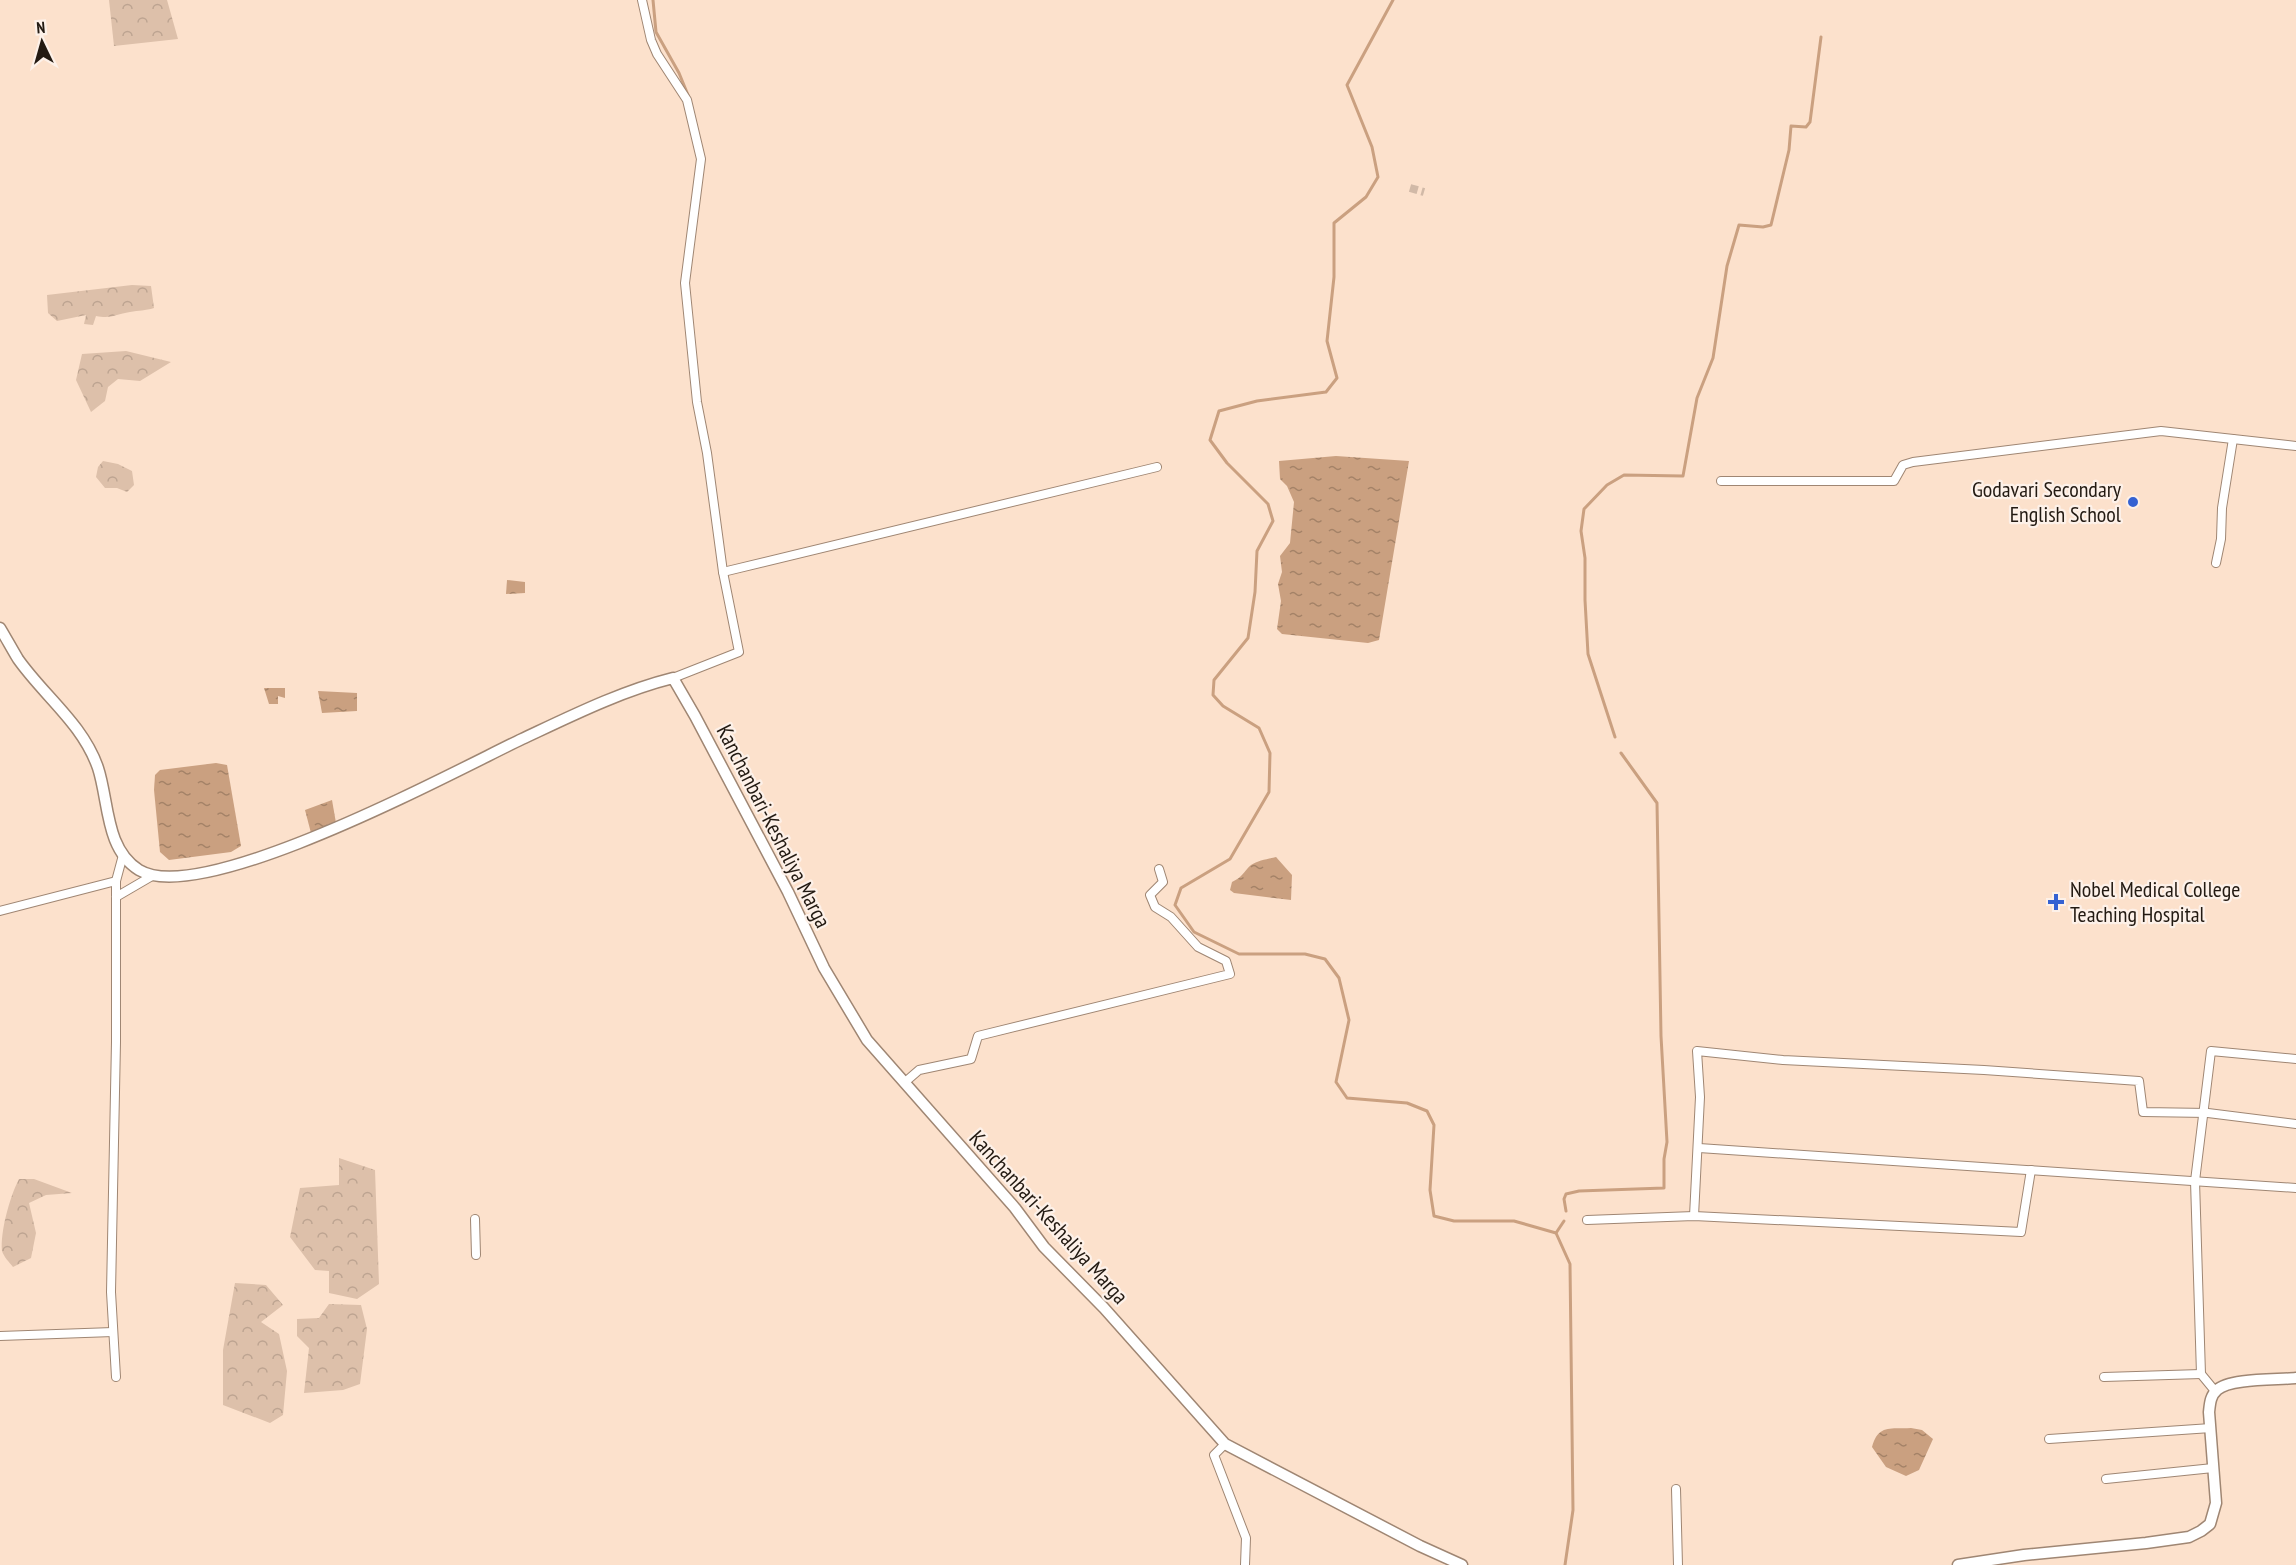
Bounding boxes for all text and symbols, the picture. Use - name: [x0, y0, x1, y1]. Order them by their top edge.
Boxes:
- north arrow: [12, 12, 72, 72]
- text: N: [36, 17, 46, 37]
- place label: Godavari Secondary English School: [1972, 475, 2122, 528]
- marker: Godavari Secondary English School: [2126, 495, 2140, 509]
- street label: Kanchanbari-Keshaliya Marga: [711, 720, 837, 932]
- place label: Nobel Medical College Teaching Hospital: [2070, 875, 2240, 928]
- marker: Nobel Medical College Teaching Hospital: [2047, 893, 2065, 911]
- street label: Kanchanbari-Keshaliya Marga: [964, 1124, 1134, 1310]

